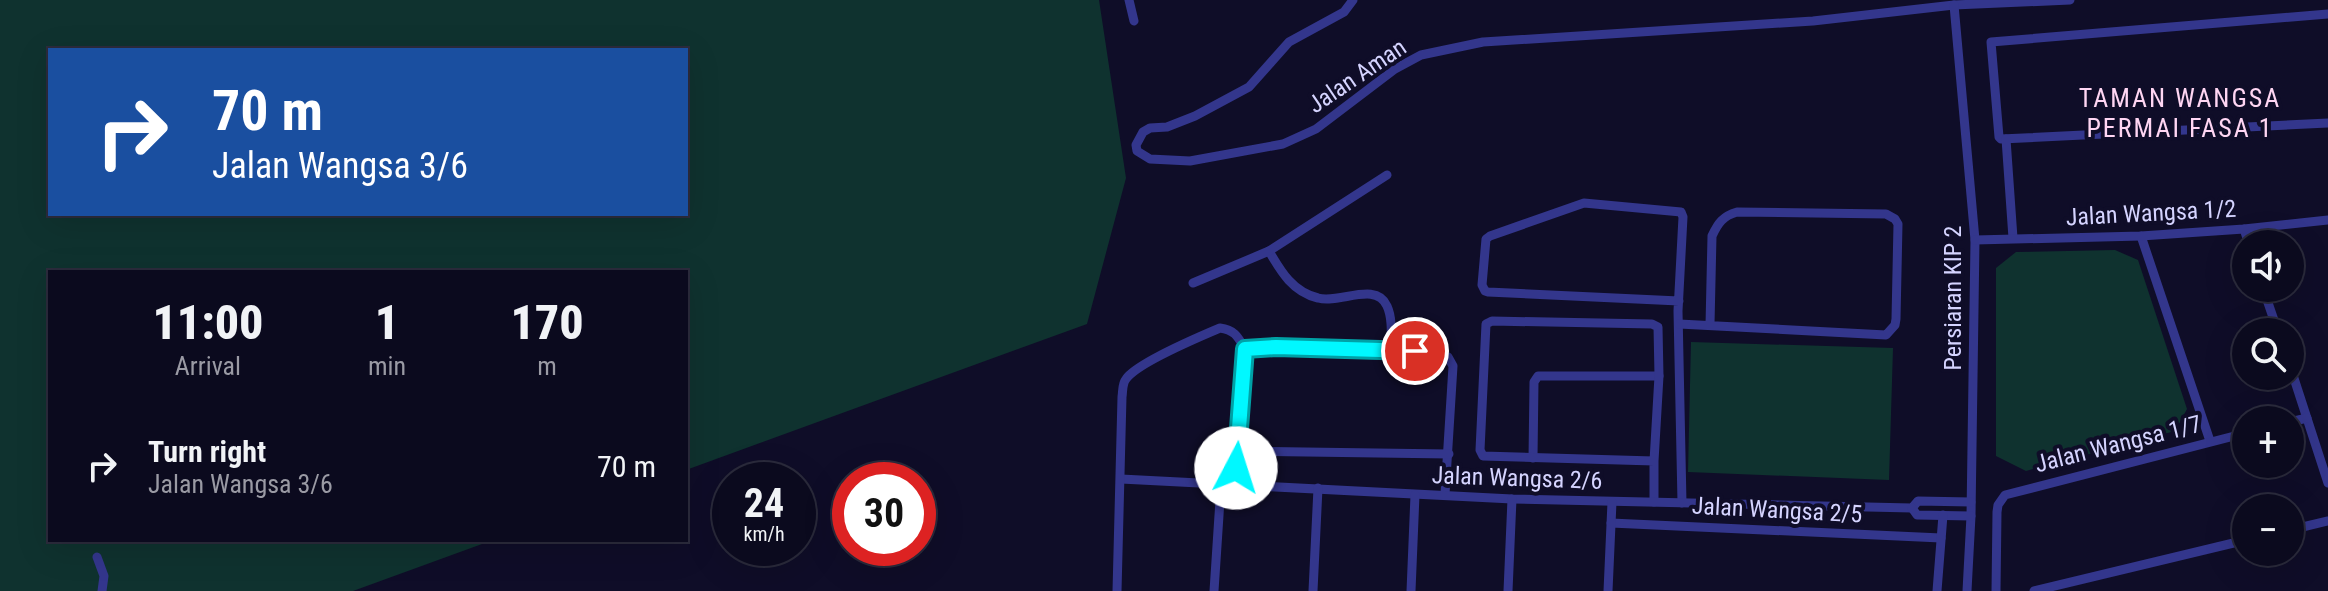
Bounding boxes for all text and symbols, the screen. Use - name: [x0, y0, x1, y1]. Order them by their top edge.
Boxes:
- street label: Jalan Aman: [1303, 33, 1411, 119]
- text: 70 m: [212, 78, 323, 144]
- icon: right: [80, 80, 184, 184]
- district label: TAMAN WANGSA PERMAI FASA 1: [2079, 83, 2281, 143]
- text: Jalan Wangsa 3/6: [212, 145, 468, 187]
- street label: Jalan Wangsa 1/2: [2065, 195, 2237, 231]
- street label: Persiaran KIP 2: [1939, 226, 1967, 370]
- map controls: [2232, 230, 2304, 566]
- button: sound: [2232, 230, 2304, 302]
- text: 11:00: [152, 294, 264, 351]
- text: 1: [375, 294, 399, 351]
- text: 170: [510, 294, 584, 351]
- pin: [1381, 317, 1449, 385]
- button: search: [2232, 318, 2304, 390]
- icon: arrive: [1393, 329, 1437, 373]
- text: Arrival: [175, 351, 241, 381]
- text: min: [368, 351, 406, 381]
- text: m: [537, 351, 557, 381]
- button: +: [2232, 406, 2304, 478]
- street label: Jalan Wangsa 1/7: [2032, 410, 2204, 478]
- position arrow: [1194, 426, 1278, 510]
- text: Turn right: [148, 434, 266, 469]
- icon: right: [80, 444, 124, 488]
- text: 70 m: [597, 449, 656, 484]
- street label: Jalan Wangsa 2/6: [1431, 461, 1603, 495]
- speed limit sign: 30: [832, 462, 936, 566]
- text: Jalan Wangsa 3/6: [148, 469, 333, 499]
- text: 24: [744, 480, 784, 527]
- street label: Jalan Wangsa 2/5: [1691, 492, 1863, 528]
- button: −: [2232, 494, 2304, 566]
- text: km/h: [743, 522, 785, 546]

